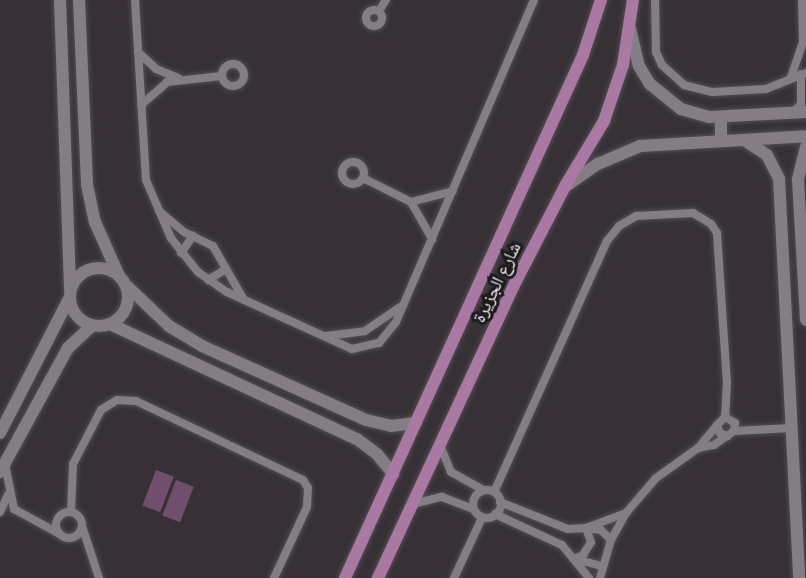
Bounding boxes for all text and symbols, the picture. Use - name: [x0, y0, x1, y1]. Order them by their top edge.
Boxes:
- street label: شارع الجزيرة: [467, 238, 525, 326]

